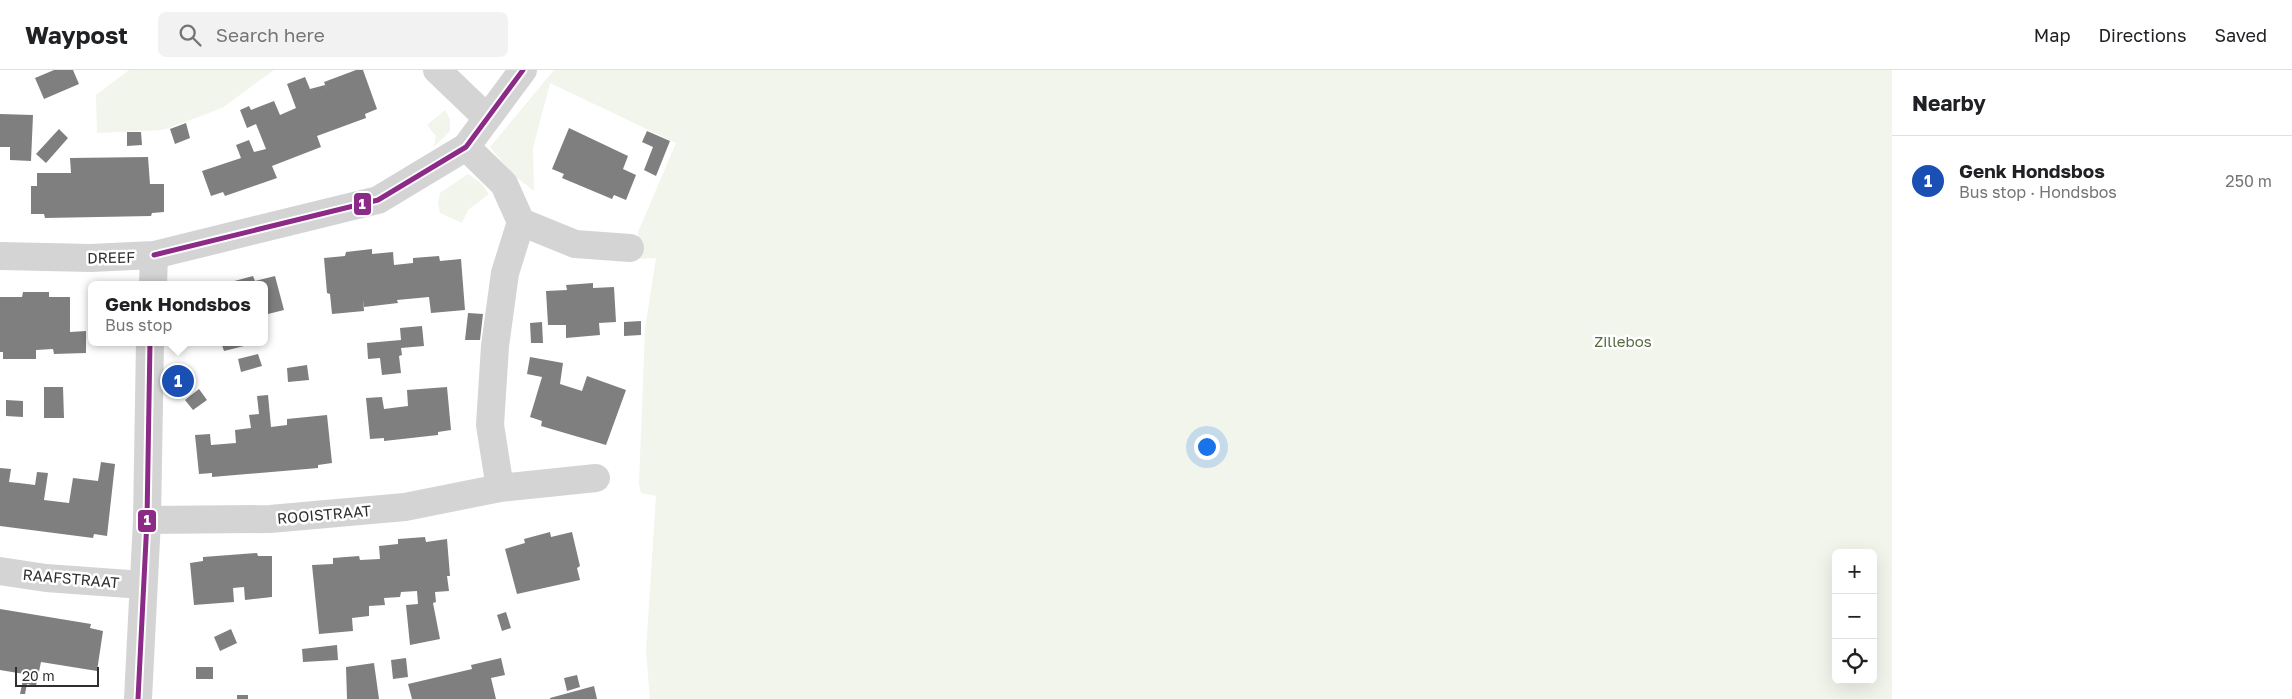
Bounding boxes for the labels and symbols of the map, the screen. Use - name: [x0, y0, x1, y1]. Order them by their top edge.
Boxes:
- line badge: 1: [353, 192, 372, 216]
- text: 1: [358, 195, 366, 212]
- street label: DREEF: [87, 248, 135, 266]
- park label: Zillebos: [1594, 332, 1652, 350]
- pin: 1: [162, 362, 194, 400]
- your location: [1194, 434, 1220, 460]
- street label: ROOISTRAAT: [276, 501, 372, 527]
- line badge: 1: [137, 509, 157, 533]
- text: 1: [143, 511, 151, 528]
- street label: RAAFSTRAAT: [22, 565, 120, 591]
- scale bar: [15, 664, 99, 687]

